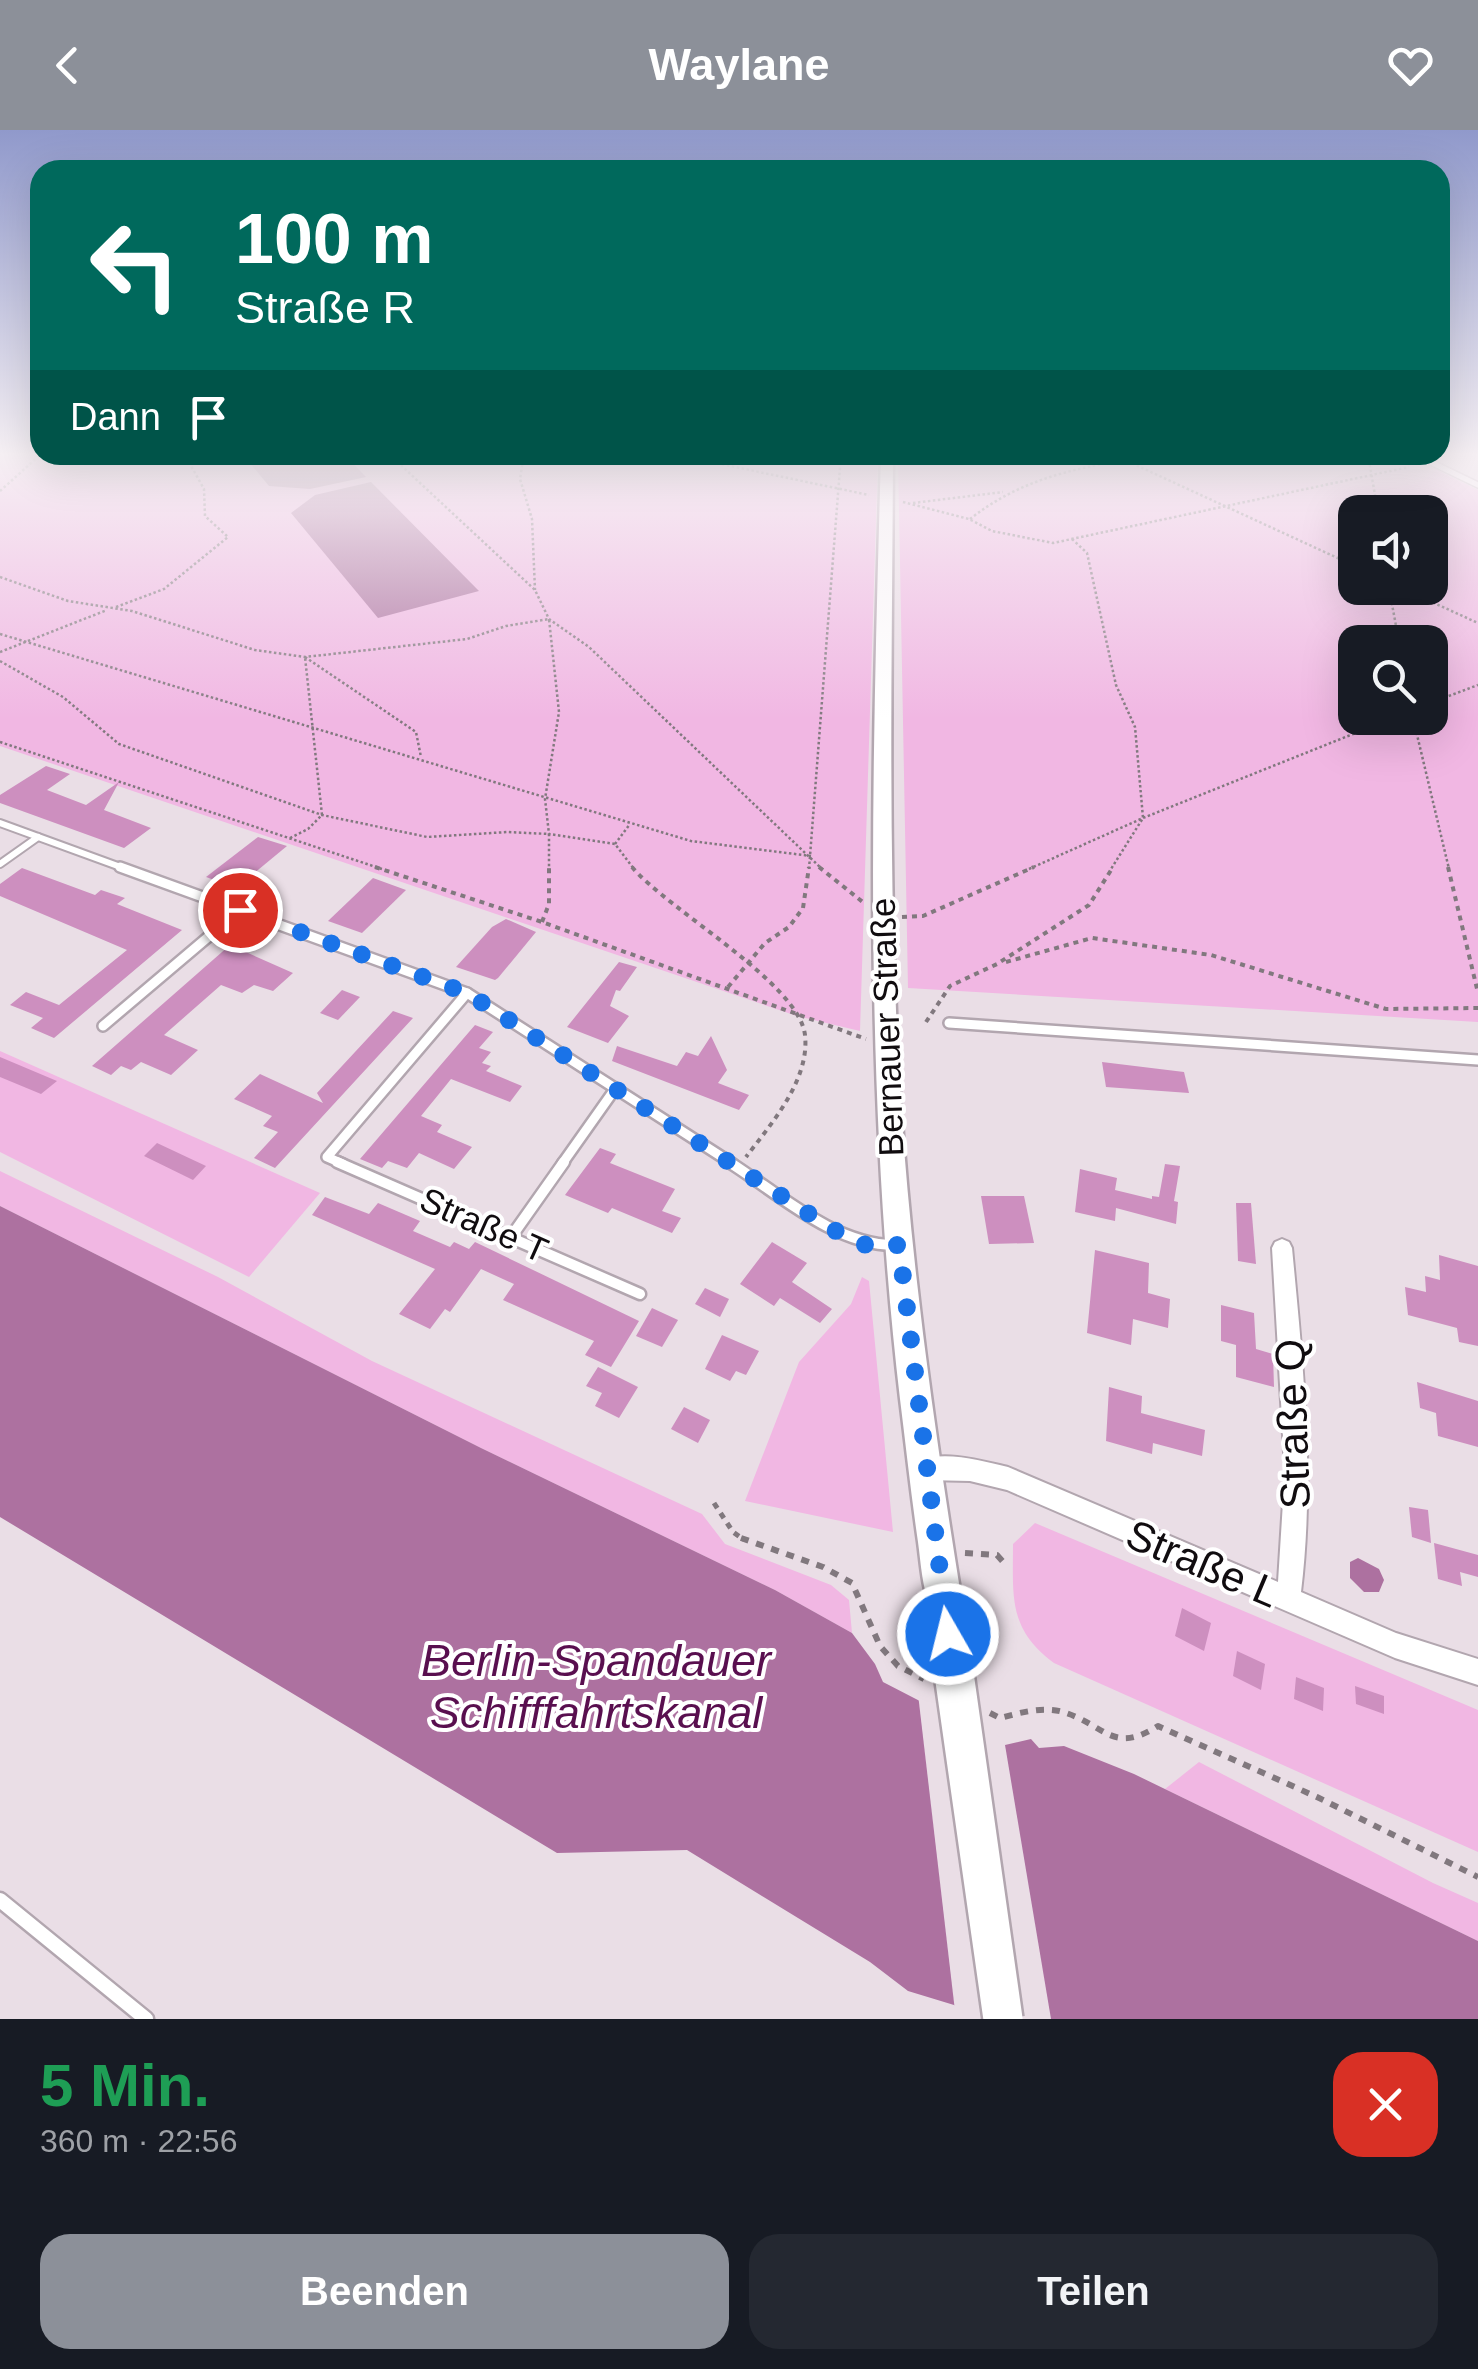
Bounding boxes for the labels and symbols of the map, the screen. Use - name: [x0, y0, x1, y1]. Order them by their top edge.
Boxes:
- pin: [198, 868, 283, 953]
- street label: Bernauer Straße: [862, 897, 911, 1157]
- street label: Straße T: [414, 1179, 554, 1270]
- street label: Straße Q: [1266, 1338, 1319, 1510]
- street label: Straße L: [1119, 1510, 1286, 1617]
- position arrow: [896, 1582, 1000, 1686]
- water label: Berlin-Spandauer Schifffahrtskanal: [421, 1635, 773, 1738]

